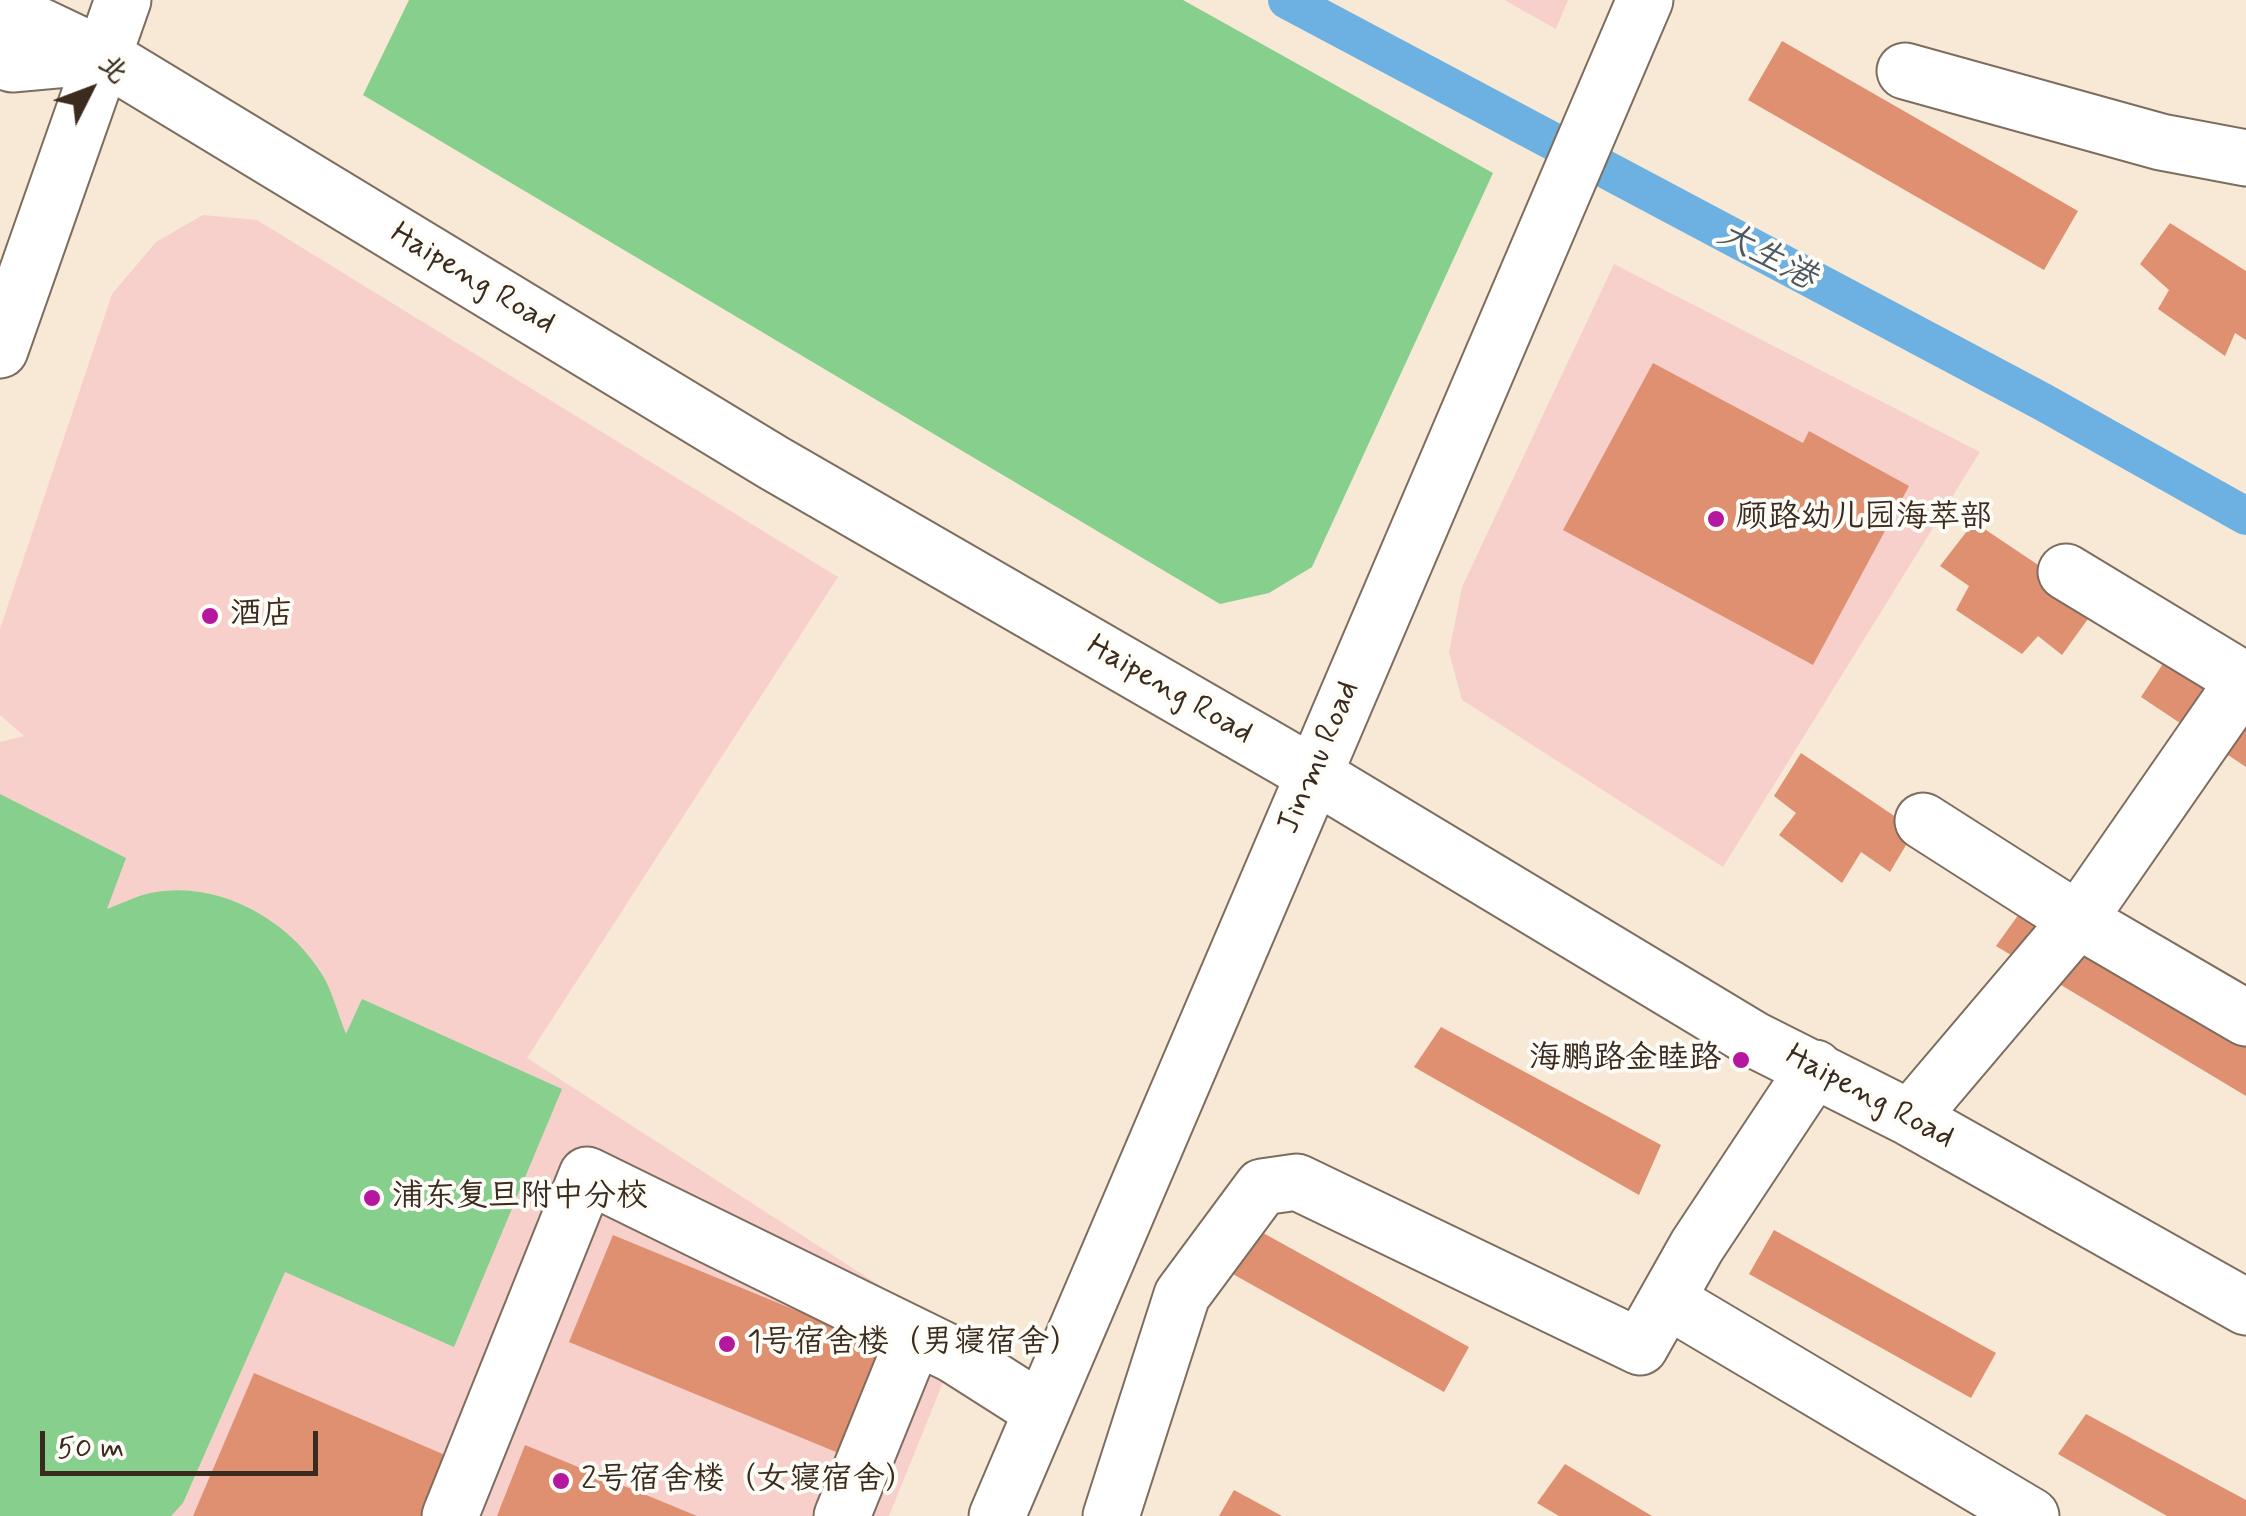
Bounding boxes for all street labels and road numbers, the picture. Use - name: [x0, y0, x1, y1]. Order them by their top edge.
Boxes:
- street label: Haipeng Road: [383, 216, 561, 344]
- street label: Haipeng Road: [1079, 628, 1259, 754]
- street label: Jinmu Road: [1271, 676, 1369, 840]
- street label: Haipeng Road: [1778, 1037, 1960, 1159]

